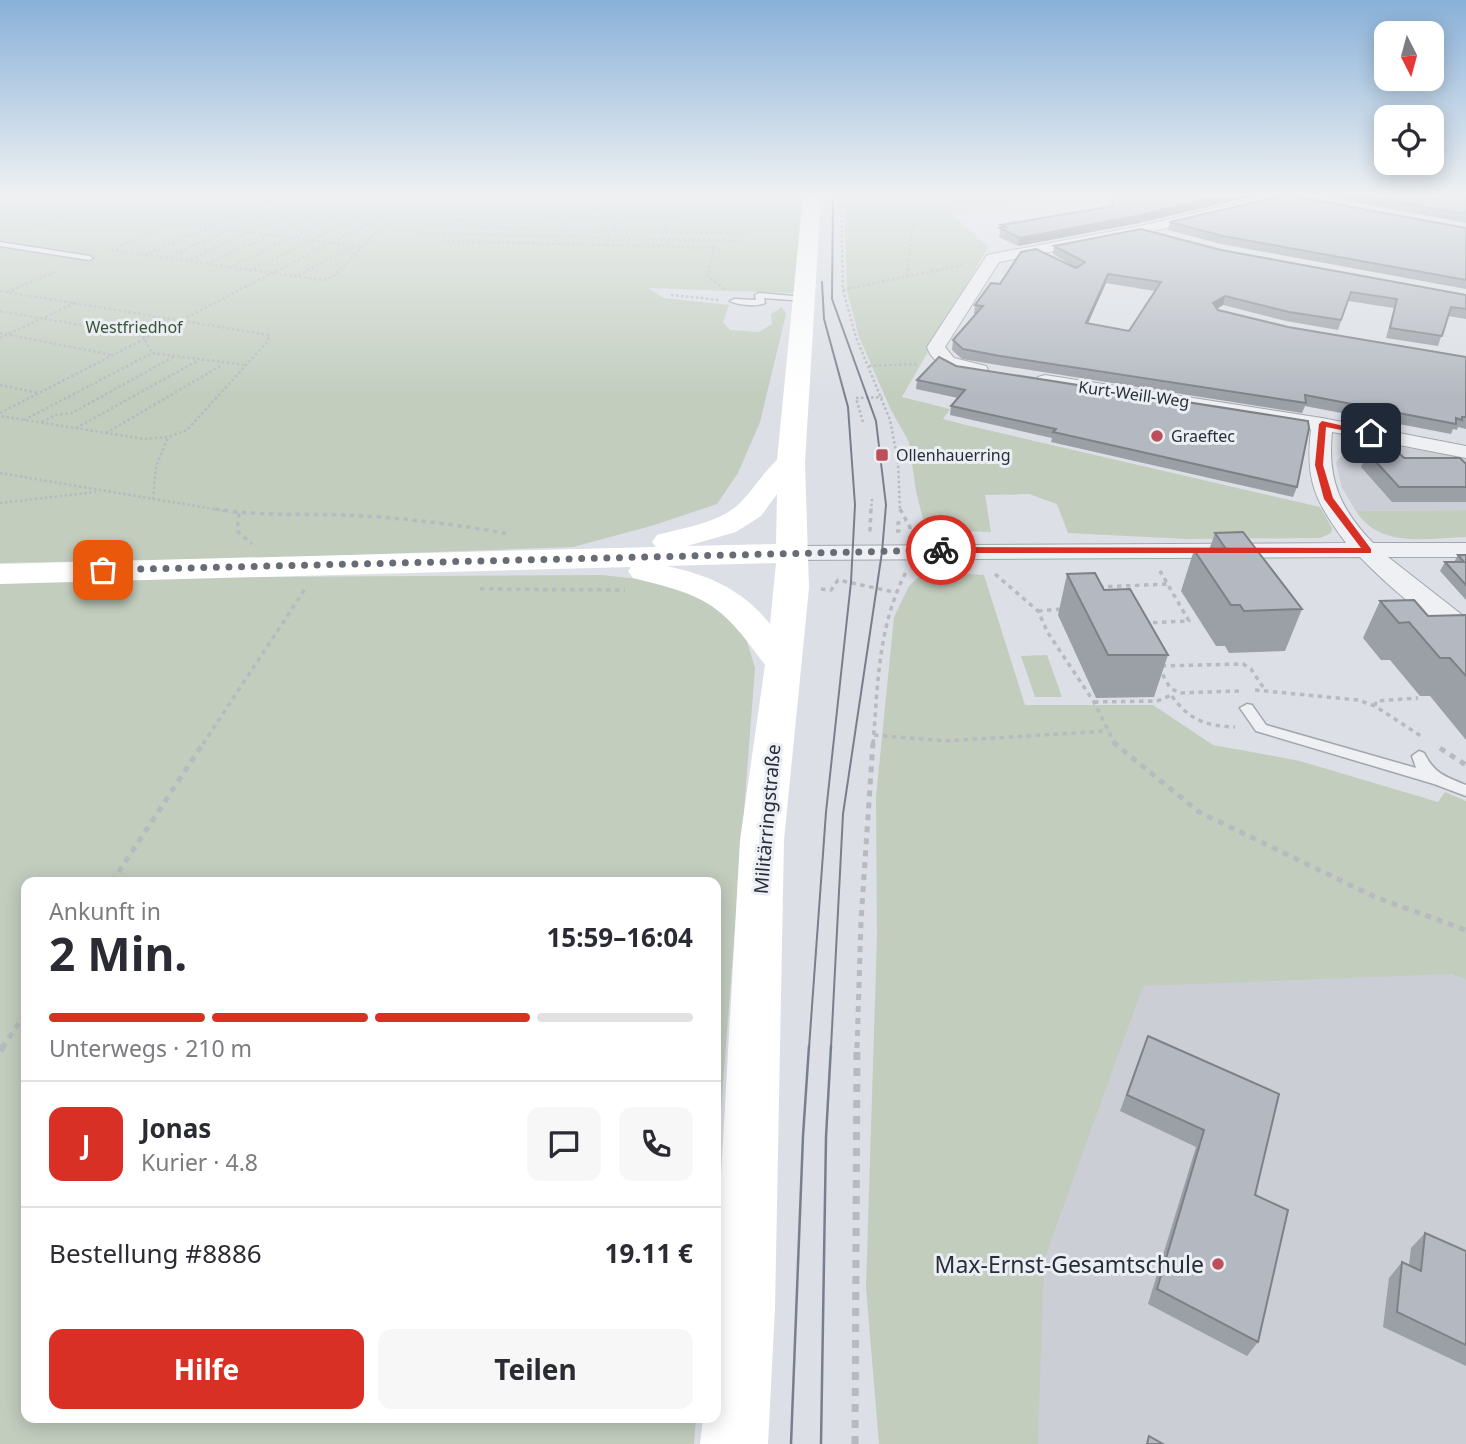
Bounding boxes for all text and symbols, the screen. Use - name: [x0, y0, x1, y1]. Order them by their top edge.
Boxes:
- north arrow: [1374, 21, 1444, 91]
- map controls: [1374, 21, 1444, 175]
- button: locate: [1374, 105, 1444, 175]
- park label: Westfriedhof: [85, 316, 184, 338]
- street label: Kurt-Weill-Weg: [1077, 375, 1191, 413]
- pin: [1341, 403, 1401, 463]
- icon: home: [1352, 414, 1390, 452]
- place label: Graeftec: [1171, 425, 1235, 447]
- marker: Graeftec: [1149, 428, 1165, 444]
- place label: Ollenhauerring: [896, 444, 1011, 466]
- marker: Ollenhauerring: [874, 447, 890, 463]
- courier: [906, 515, 976, 585]
- icon: bike: [922, 531, 960, 569]
- pin: [73, 540, 133, 600]
- icon: bag: [84, 551, 122, 589]
- street label: Militärringstraße: [748, 743, 786, 895]
- text: Ankunft in: [49, 895, 161, 927]
- text: 15:59–16:04: [546, 919, 693, 955]
- text: 2 Min.: [49, 922, 187, 984]
- text: Unterwegs · 210 m: [49, 1032, 252, 1064]
- button: chat: [527, 1107, 601, 1181]
- button: phone: [619, 1107, 693, 1181]
- text: Jonas: [141, 1110, 211, 1146]
- text: J: [82, 1126, 90, 1162]
- text: Kurier · 4.8: [141, 1146, 258, 1178]
- text: Bestellung #8886: [49, 1235, 262, 1271]
- text: 19.11 €: [605, 1235, 693, 1271]
- place label: Max-Ernst-Gesamtschule: [935, 1248, 1204, 1280]
- marker: Max-Ernst-Gesamtschule: [1210, 1256, 1226, 1272]
- button: Hilfe: [49, 1329, 364, 1409]
- button: Teilen: [378, 1329, 693, 1409]

